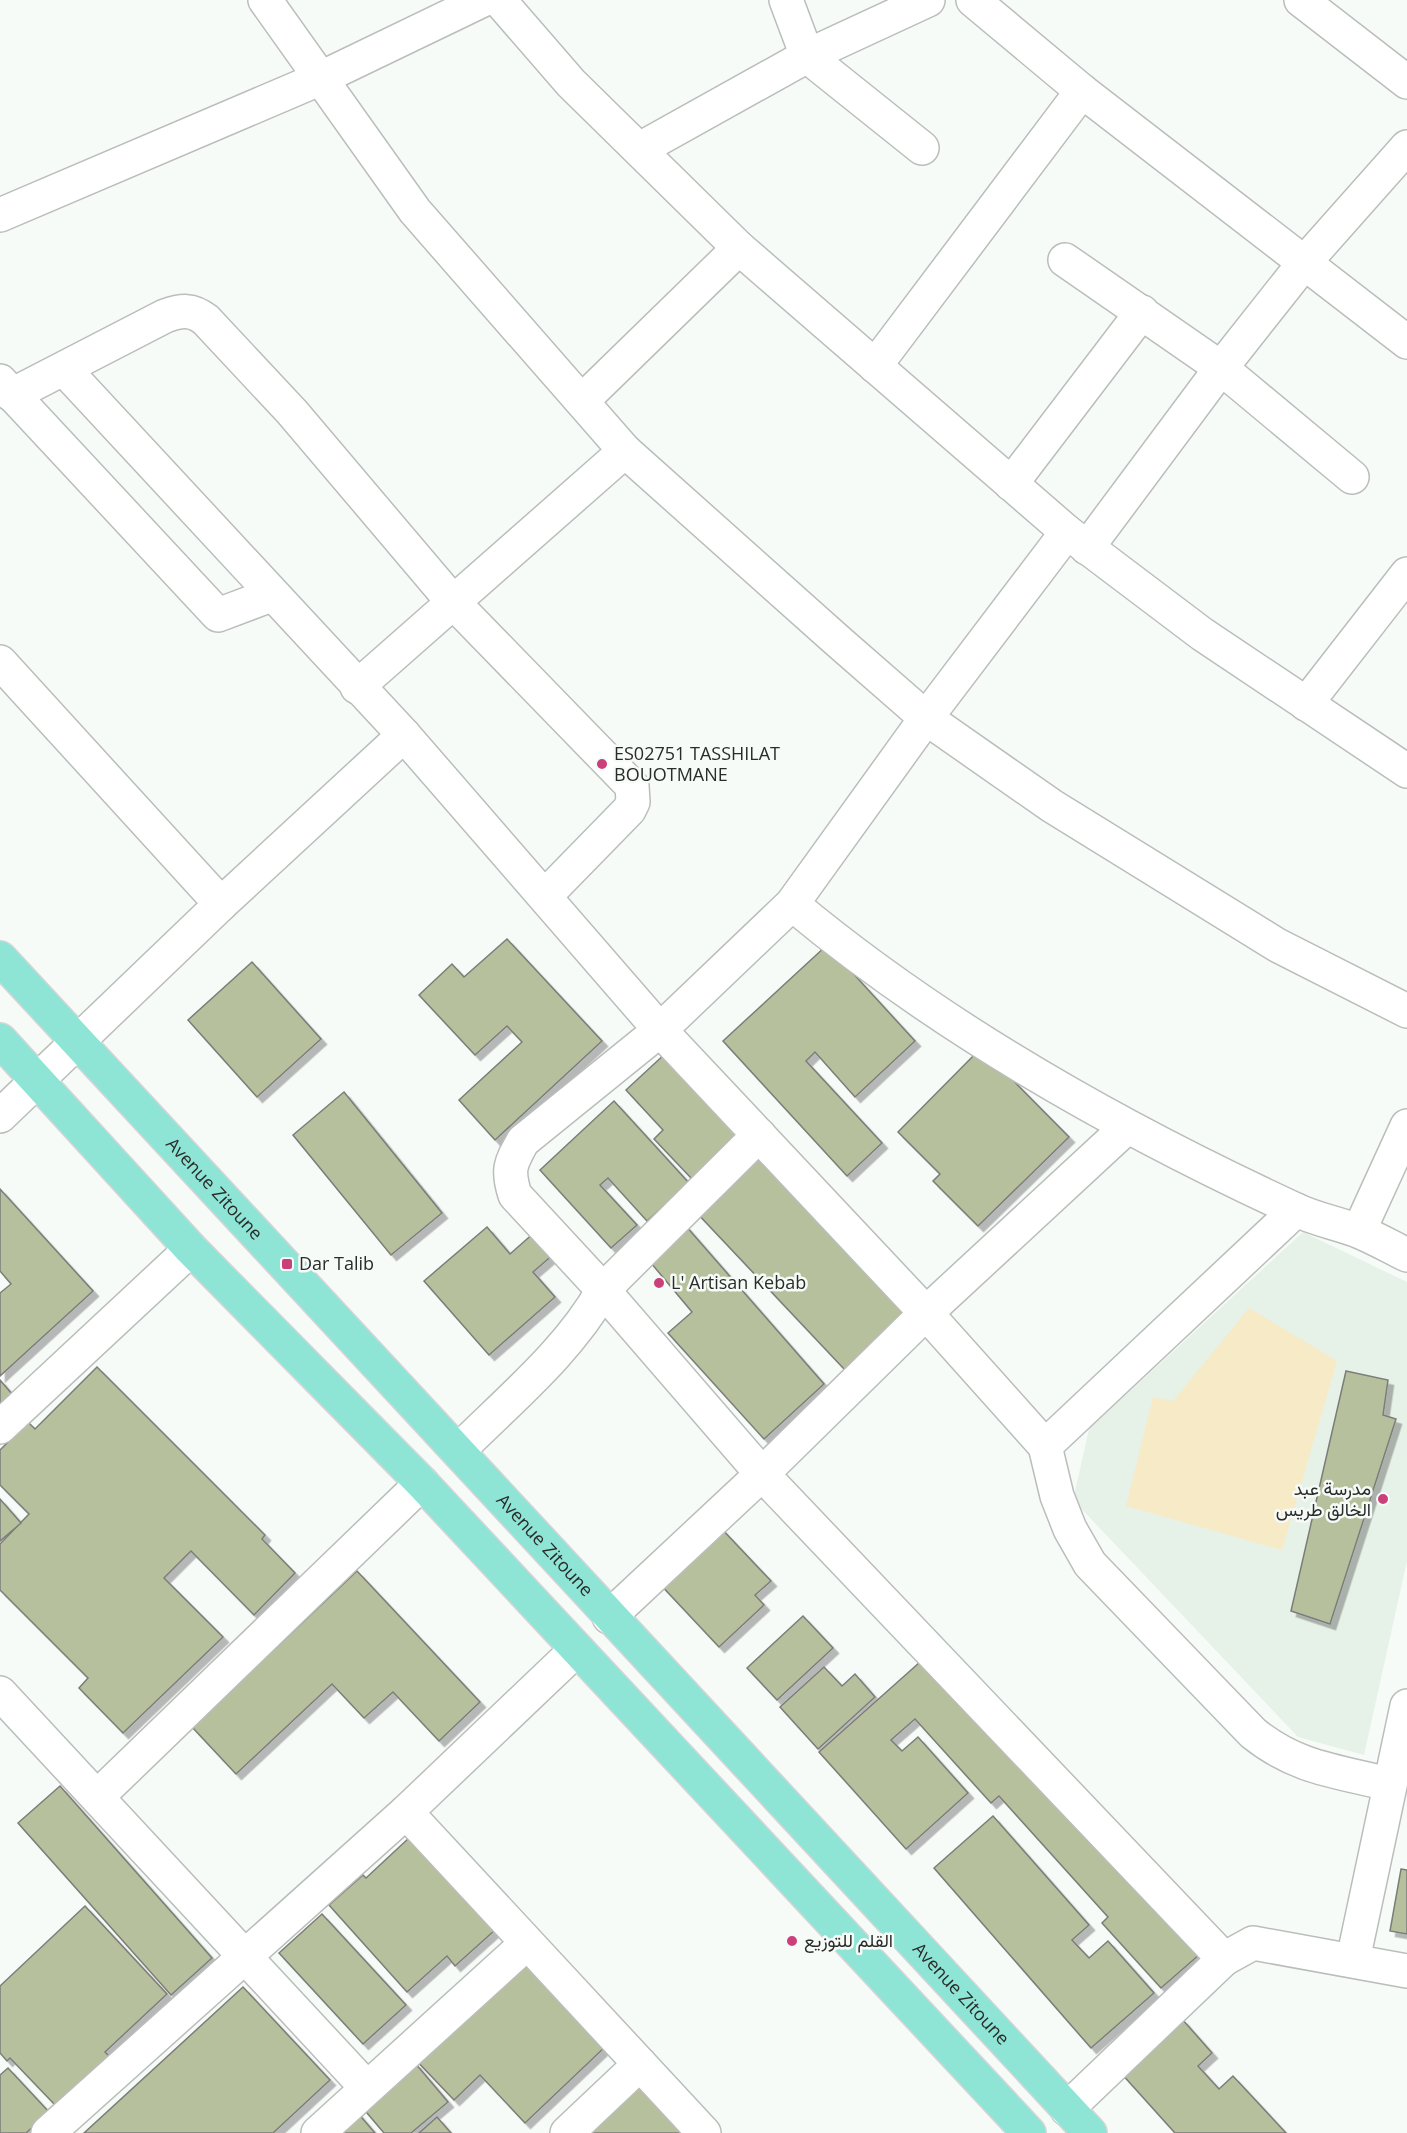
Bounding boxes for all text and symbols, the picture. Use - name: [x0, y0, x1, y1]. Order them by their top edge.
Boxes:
- place label: ES02751 TASSHILAT BOUOTMANE: [614, 741, 780, 786]
- marker: ES02751 TASSHILAT BOUOTMANE: [595, 757, 609, 771]
- street label: Avenue Zitoune: [161, 1132, 269, 1245]
- place label: Dar Talib: [299, 1251, 374, 1275]
- marker: Dar Talib: [280, 1257, 294, 1271]
- place label: L' Artisan Kebab: [671, 1270, 806, 1294]
- marker: L' Artisan Kebab: [652, 1276, 666, 1290]
- place label: مدرسة عبد الخالق طريس: [1276, 1476, 1371, 1521]
- street label: Avenue Zitoune: [492, 1488, 599, 1601]
- marker: مدرسة عبد الخالق طريس: [1376, 1492, 1390, 1506]
- place label: القلم للتوزيع: [804, 1928, 893, 1953]
- marker: القلم للتوزيع: [785, 1934, 799, 1948]
- street label: Avenue Zitoune: [908, 1937, 1015, 2050]

